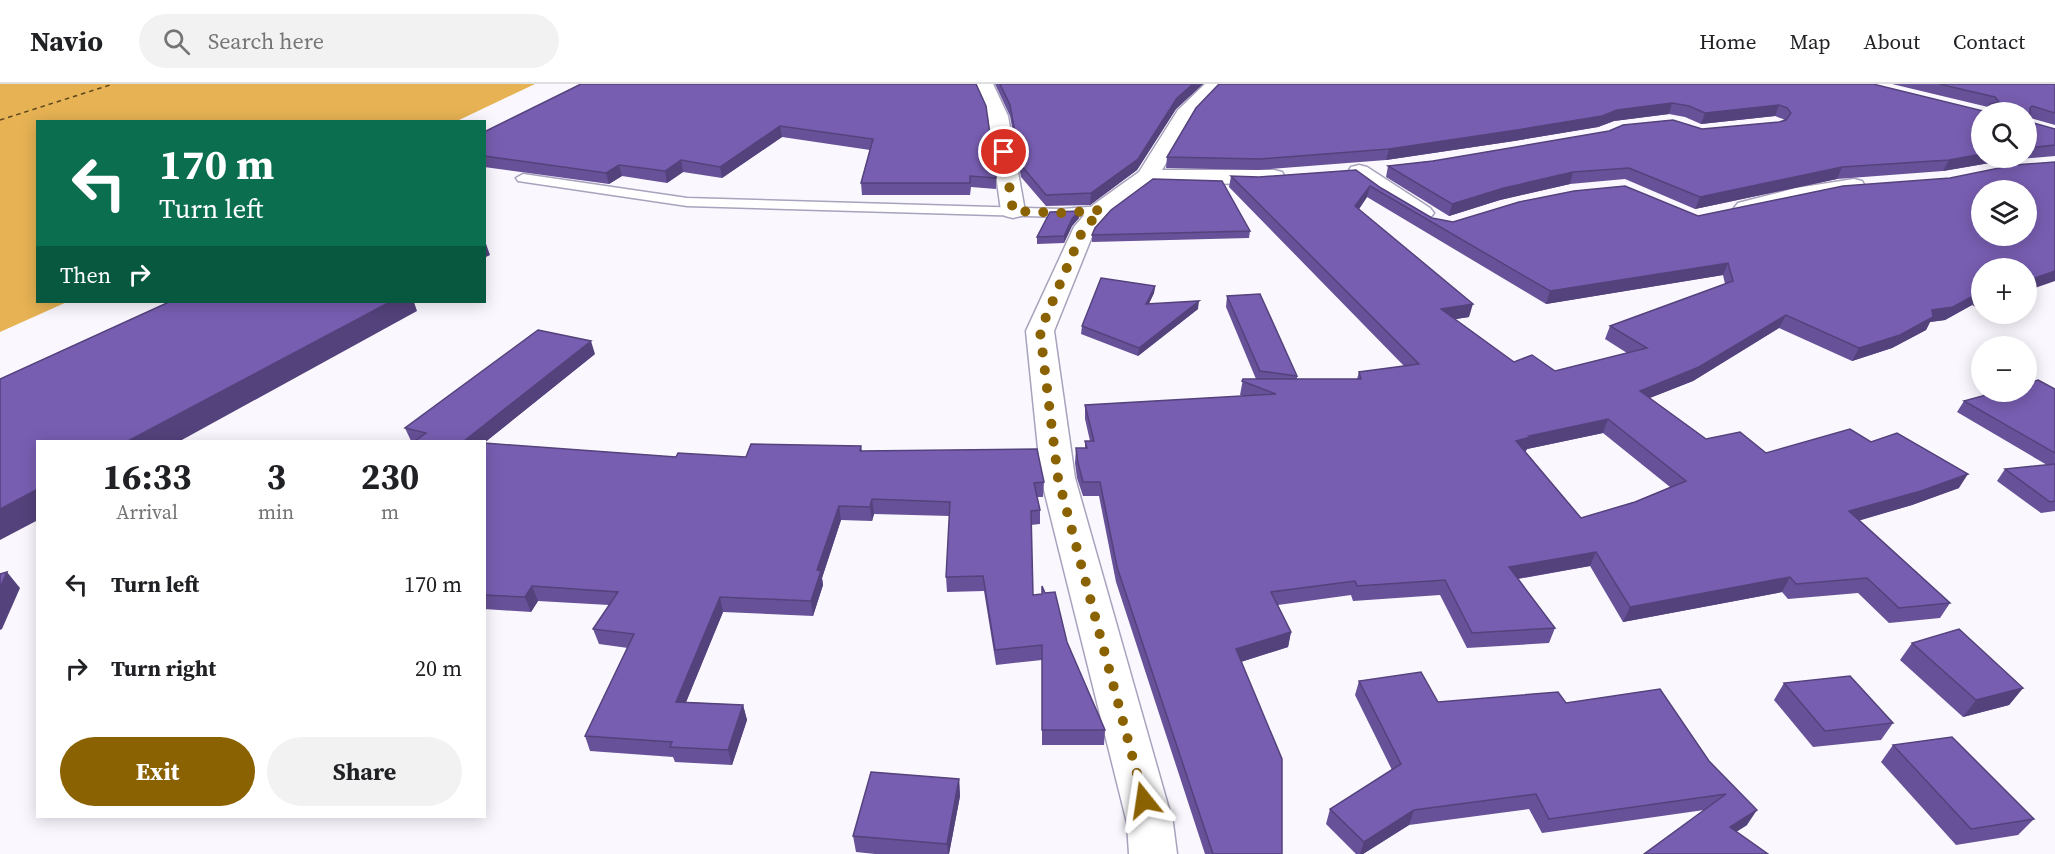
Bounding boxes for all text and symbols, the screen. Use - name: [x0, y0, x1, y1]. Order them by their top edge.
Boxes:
- search box: [139, 14, 559, 68]
- text: Navio: [30, 22, 103, 60]
- icon: search: [160, 25, 193, 58]
- text: Search here: [208, 26, 324, 56]
- text: Home: [1699, 27, 1757, 56]
- text: Map: [1790, 27, 1831, 56]
- text: About: [1864, 27, 1920, 56]
- text: Contact: [1953, 27, 2025, 56]
- map controls: [1971, 102, 2037, 402]
- button: search: [1971, 102, 2037, 168]
- pin: [978, 126, 1029, 177]
- text: 170 m: [159, 135, 274, 193]
- icon: arrive: [987, 135, 1020, 168]
- icon: left: [60, 144, 138, 222]
- button: layers: [1971, 180, 2037, 246]
- text: Turn left: [159, 190, 263, 227]
- icon: right: [123, 258, 156, 291]
- button: +: [1971, 258, 2037, 324]
- text: Then: [60, 260, 111, 290]
- button: −: [1971, 336, 2037, 402]
- text: 16:33: [103, 452, 191, 501]
- text: 3: [266, 452, 286, 501]
- text: 230: [361, 452, 419, 501]
- text: Arrival: [116, 498, 178, 526]
- text: min: [258, 498, 294, 526]
- text: m: [381, 498, 399, 526]
- icon: left: [60, 568, 93, 601]
- text: Turn left: [111, 569, 199, 599]
- text: 170 m: [404, 569, 462, 599]
- icon: right: [60, 652, 93, 685]
- text: Turn right: [111, 653, 216, 683]
- text: 20 m: [415, 653, 462, 683]
- button: Exit: [60, 737, 255, 806]
- button: Share: [267, 737, 462, 806]
- position arrow: [1112, 768, 1176, 832]

